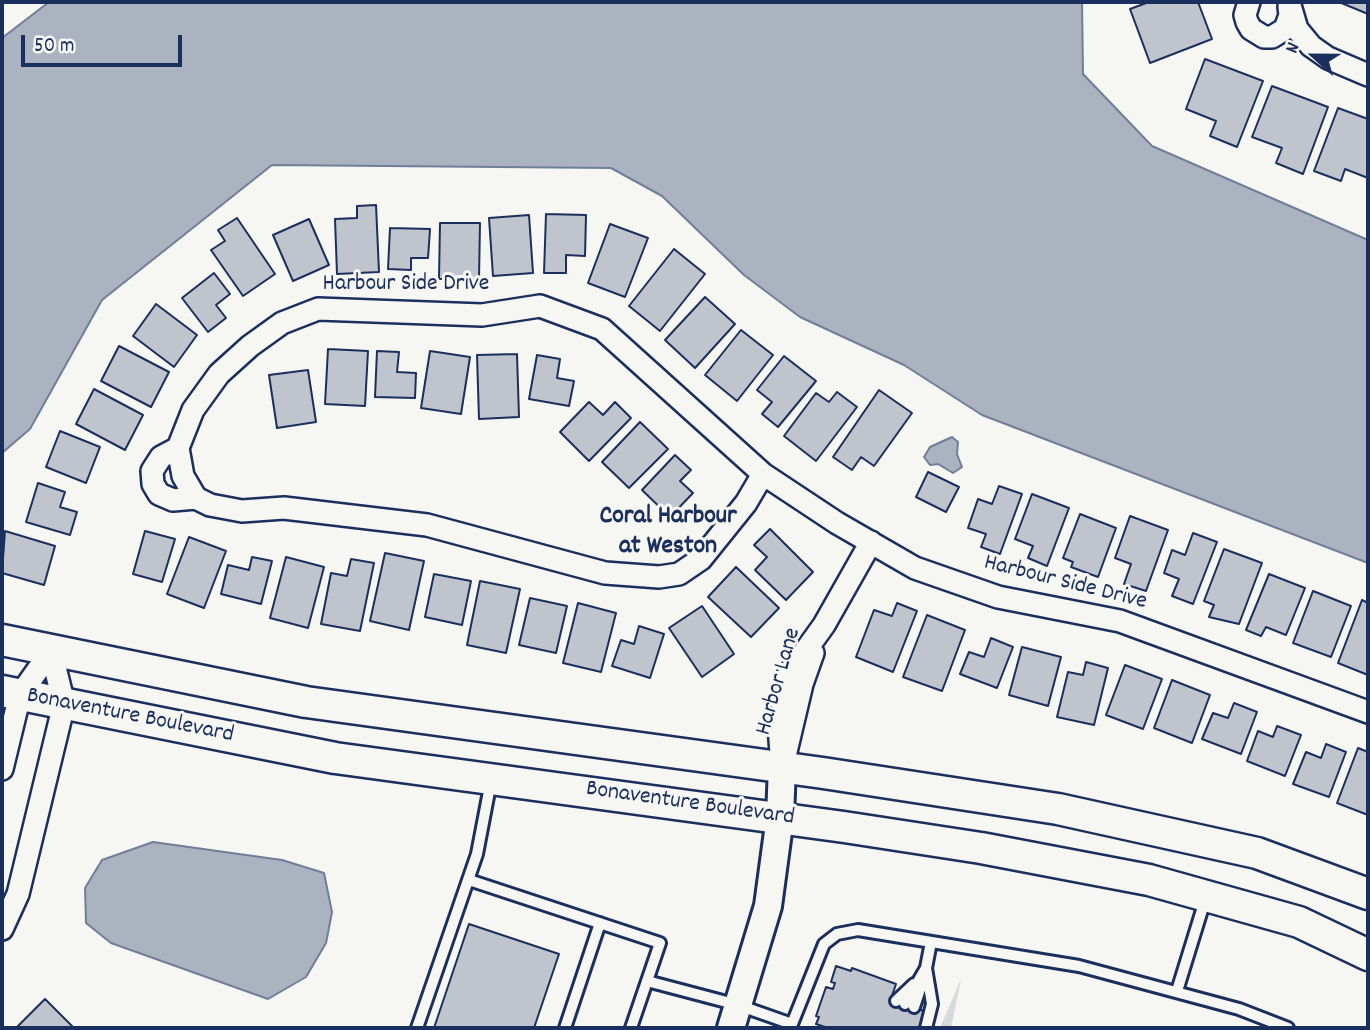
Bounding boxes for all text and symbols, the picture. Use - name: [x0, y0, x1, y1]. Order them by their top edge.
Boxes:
- scale bar: [24, 21, 186, 65]
- north arrow: [1279, 21, 1349, 91]
- text: 50 m: [34, 32, 74, 62]
- text: N: [1280, 39, 1308, 58]
- street label: Harbour Side Drive: [323, 272, 489, 300]
- district label: Coral Harbour at Weston: [599, 502, 737, 564]
- street label: Harbour Side Drive: [981, 550, 1149, 618]
- street label: Harbor Lane: [751, 625, 809, 739]
- street label: Bonaventure Boulevard: [24, 683, 236, 751]
- street label: Bonaventure Boulevard: [584, 776, 796, 834]

